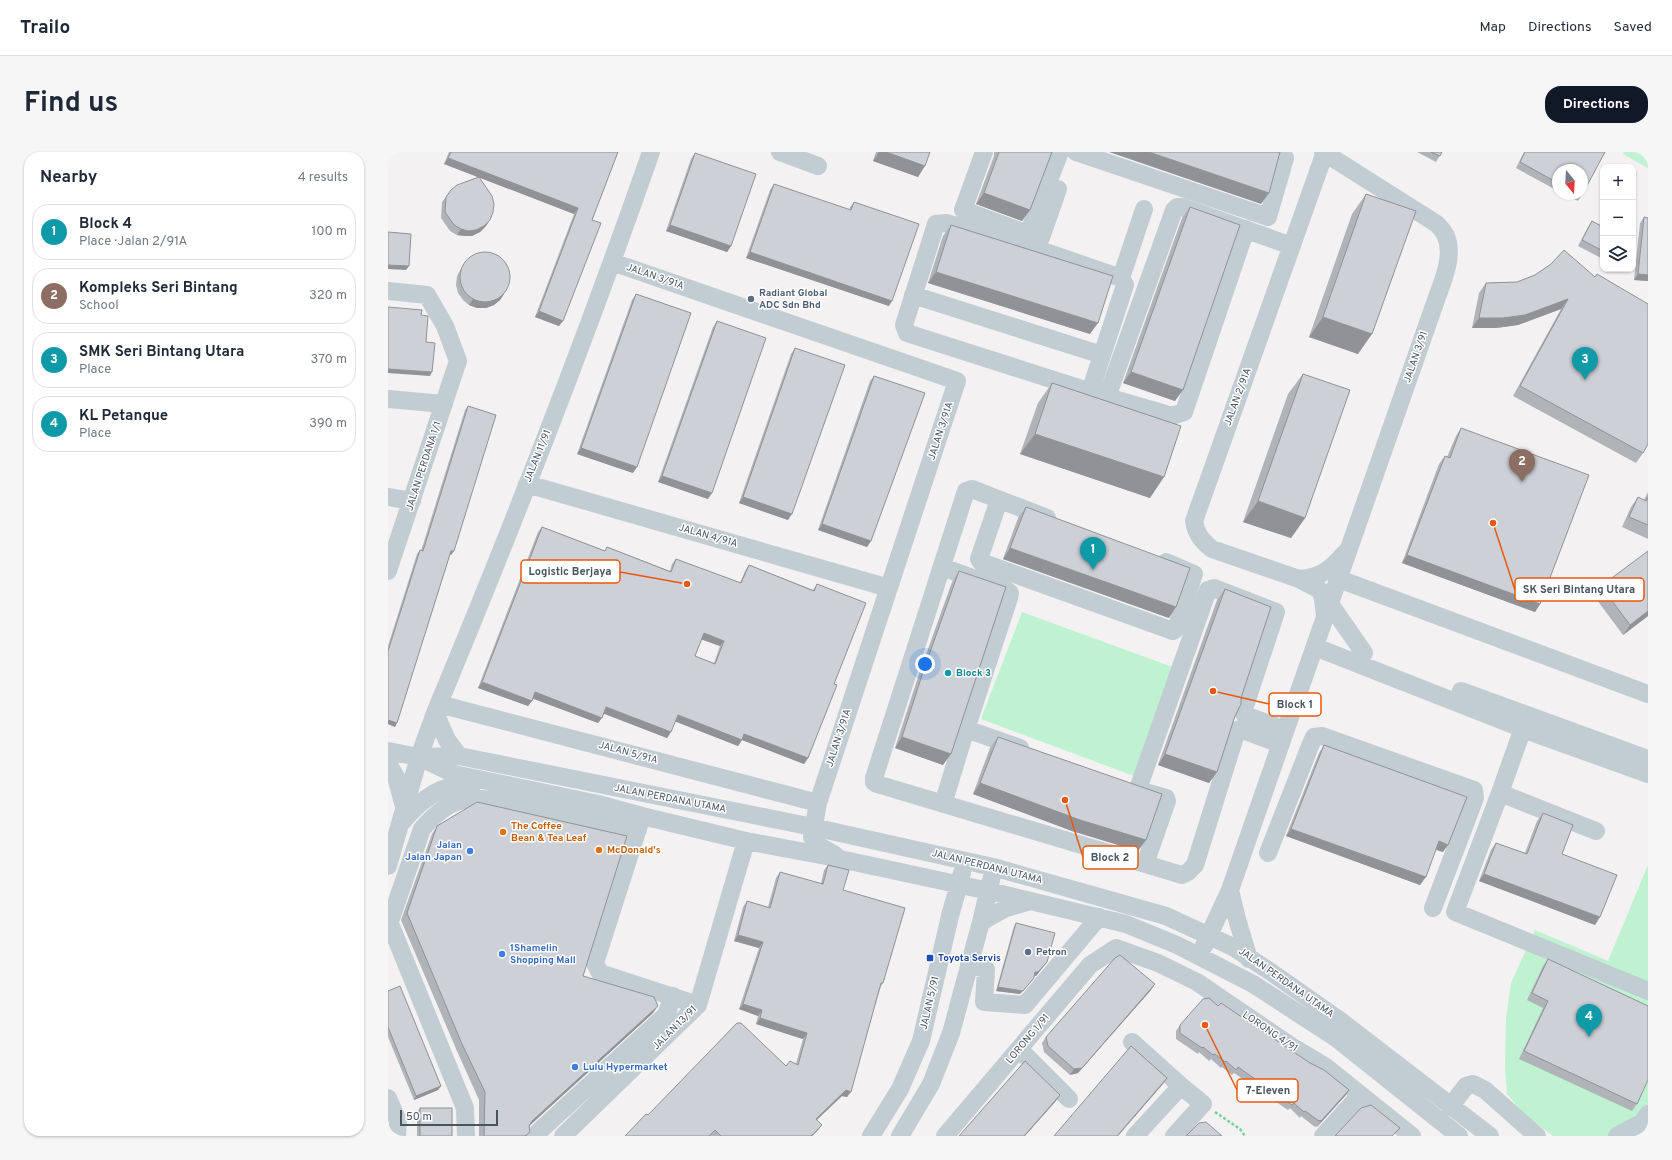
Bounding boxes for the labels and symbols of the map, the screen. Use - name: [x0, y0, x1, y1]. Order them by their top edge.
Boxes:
- north arrow: [1552, 164, 1588, 200]
- street label: JALAN 3/91A: [624, 261, 686, 293]
- place label: Radiant Global ADC Sdn Bhd: [759, 287, 827, 312]
- marker: Radiant Global ADC Sdn Bhd: [746, 294, 756, 304]
- street label: JALAN 3/91: [1401, 329, 1431, 385]
- pin: 3: [1572, 347, 1598, 380]
- street label: JALAN 2/91A: [1222, 366, 1255, 428]
- street label: JALAN 3/91A: [926, 400, 957, 462]
- street label: JALAN PERDANA 1/1: [403, 420, 445, 512]
- street label: JALAN 11/91: [522, 428, 554, 484]
- pin: 2: [1509, 449, 1535, 482]
- street label: JALAN 4/91A: [677, 521, 739, 551]
- pin: 1: [1080, 537, 1106, 570]
- callout: Logistic Berjaya: [521, 560, 620, 583]
- text: Logistic Berjaya: [529, 565, 611, 579]
- callout: SK Seri Bintang Utara: [1515, 578, 1644, 601]
- text: SK Seri Bintang Utara: [1523, 583, 1635, 597]
- your location: [915, 654, 935, 674]
- place label: Block 3: [956, 667, 991, 680]
- marker: Block 3: [943, 668, 953, 678]
- callout: Block 1: [1269, 693, 1321, 716]
- text: Block 1: [1277, 698, 1313, 712]
- street label: JALAN 3/91A: [824, 707, 855, 769]
- street label: JALAN 5/91A: [597, 739, 659, 767]
- street label: JALAN PERDANA UTAMA: [613, 782, 727, 816]
- place label: The Coffee Bean & Tea Leaf: [511, 820, 587, 845]
- marker: The Coffee Bean & Tea Leaf: [498, 827, 508, 837]
- place label: Jalan Jalan Japan: [405, 839, 462, 864]
- place label: McDonald's: [607, 844, 661, 857]
- marker: McDonald's: [594, 845, 604, 855]
- marker: Jalan Jalan Japan: [465, 846, 475, 856]
- callout: Block 2: [1083, 846, 1138, 869]
- street label: JALAN PERDANA UTAMA: [930, 847, 1044, 887]
- text: Block 2: [1091, 851, 1129, 865]
- place label: 1Shamelin Shopping Mall: [510, 942, 576, 967]
- street label: JALAN PERDANA UTAMA: [1236, 945, 1336, 1021]
- place label: Petron: [1036, 946, 1067, 959]
- marker: Petron: [1023, 947, 1033, 957]
- marker: 1Shamelin Shopping Mall: [497, 949, 507, 959]
- place label: Toyota Servis: [938, 952, 1001, 965]
- marker: Toyota Servis: [925, 953, 935, 963]
- street label: JALAN 5/91: [918, 975, 942, 1031]
- street label: JALAN 13/91: [650, 1003, 700, 1053]
- pin: 4: [1576, 1004, 1602, 1037]
- street label: LORONG 4/91: [1240, 1009, 1300, 1055]
- street label: LORONG 1/91: [1003, 1011, 1053, 1067]
- place label: Lulu Hypermarket: [583, 1061, 668, 1074]
- marker: Lulu Hypermarket: [570, 1062, 580, 1072]
- callout: 7-Eleven: [1237, 1079, 1298, 1102]
- text: 7-Eleven: [1246, 1084, 1290, 1098]
- scale bar: [400, 1108, 498, 1127]

